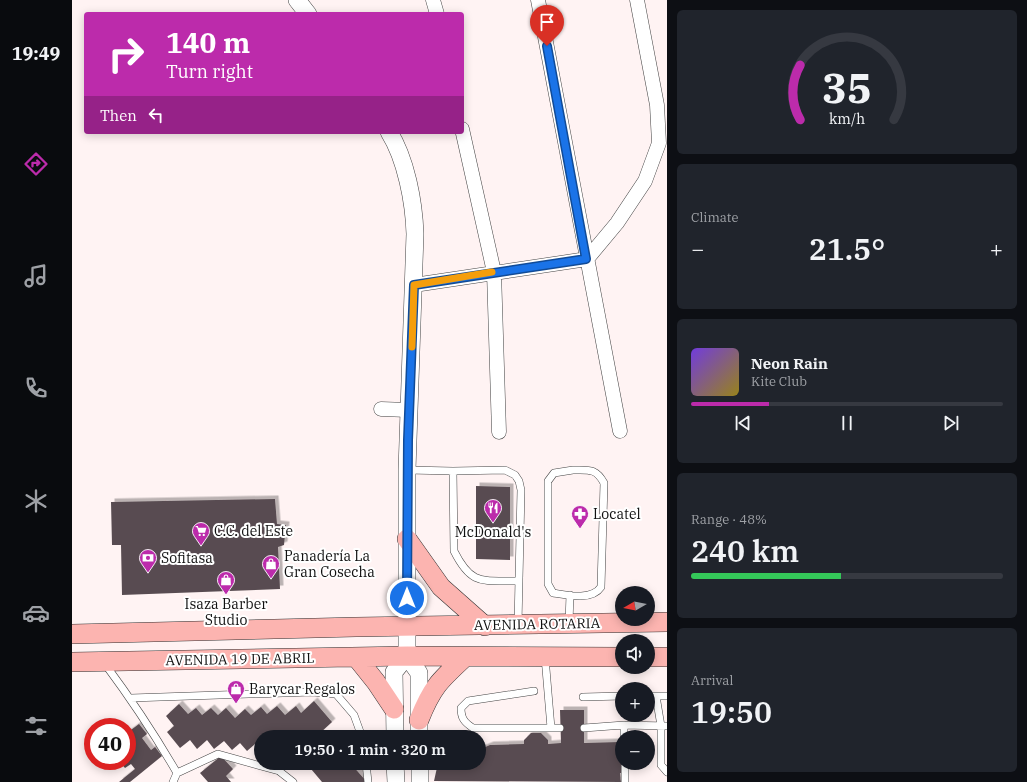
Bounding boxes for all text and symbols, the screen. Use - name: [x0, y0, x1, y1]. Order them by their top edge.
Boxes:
- pin: [530, 5, 564, 46]
- icon: arrive: [536, 11, 558, 33]
- text: 140 m: [166, 24, 250, 61]
- icon: right: [100, 28, 152, 80]
- text: 19:49: [12, 42, 60, 65]
- text: Turn right: [166, 60, 253, 83]
- text: 35: [822, 60, 872, 114]
- icon: left: [145, 104, 167, 126]
- text: Then: [100, 106, 137, 125]
- text: km/h: [829, 109, 865, 128]
- icon: directions: [22, 150, 50, 178]
- text: Climate: [691, 209, 738, 226]
- text: 21.5°: [809, 229, 885, 268]
- text: −: [691, 234, 704, 263]
- text: +: [990, 234, 1003, 263]
- icon: music: [22, 262, 50, 290]
- text: Neon Rain: [751, 354, 828, 373]
- text: Kite Club: [751, 373, 807, 390]
- icon: phone: [22, 374, 50, 402]
- icon: previous: [732, 412, 754, 434]
- icon: pause: [836, 412, 858, 434]
- icon: next: [940, 412, 962, 434]
- icon: climate: [22, 487, 50, 515]
- restaurant icon: McDonald's: [483, 498, 503, 523]
- pharmacy icon: Locatel: [570, 504, 590, 529]
- place label: Locatel: [593, 505, 641, 523]
- text: Range · 48%: [691, 511, 767, 528]
- supermarket icon: C.C. del Este: [191, 521, 211, 546]
- place label: C.C. del Este: [214, 522, 293, 540]
- place label: McDonald's: [455, 523, 532, 541]
- text: 240 km: [691, 531, 799, 570]
- place label: Panadería La Gran Cosecha: [284, 547, 375, 581]
- bank icon: Sofitasa: [138, 548, 158, 573]
- place label: Sofitasa: [161, 549, 213, 567]
- shop icon: Panadería La Gran Cosecha: [261, 554, 281, 579]
- shop icon: Isaza Barber Studio: [216, 570, 236, 595]
- position arrow: [386, 577, 428, 619]
- north arrow: [615, 586, 655, 626]
- map controls: [615, 586, 655, 770]
- place label: Isaza Barber Studio: [185, 595, 268, 629]
- icon: car: [22, 599, 50, 627]
- street label: AVENIDA ROTARIA: [474, 614, 601, 634]
- button: sound: [615, 634, 655, 674]
- street label: AVENIDA 19 DE ABRIL: [165, 649, 315, 669]
- text: Arrival: [691, 672, 733, 689]
- shop icon: Barycar Regalos: [226, 679, 246, 704]
- place label: Barycar Regalos: [249, 680, 355, 698]
- button: +: [615, 682, 655, 722]
- text: 19:50: [691, 692, 772, 731]
- icon: filters: [22, 712, 50, 740]
- speed limit sign: 40: [84, 718, 136, 770]
- button: −: [615, 730, 655, 770]
- text: 19:50 · 1 min · 320 m: [294, 740, 446, 759]

